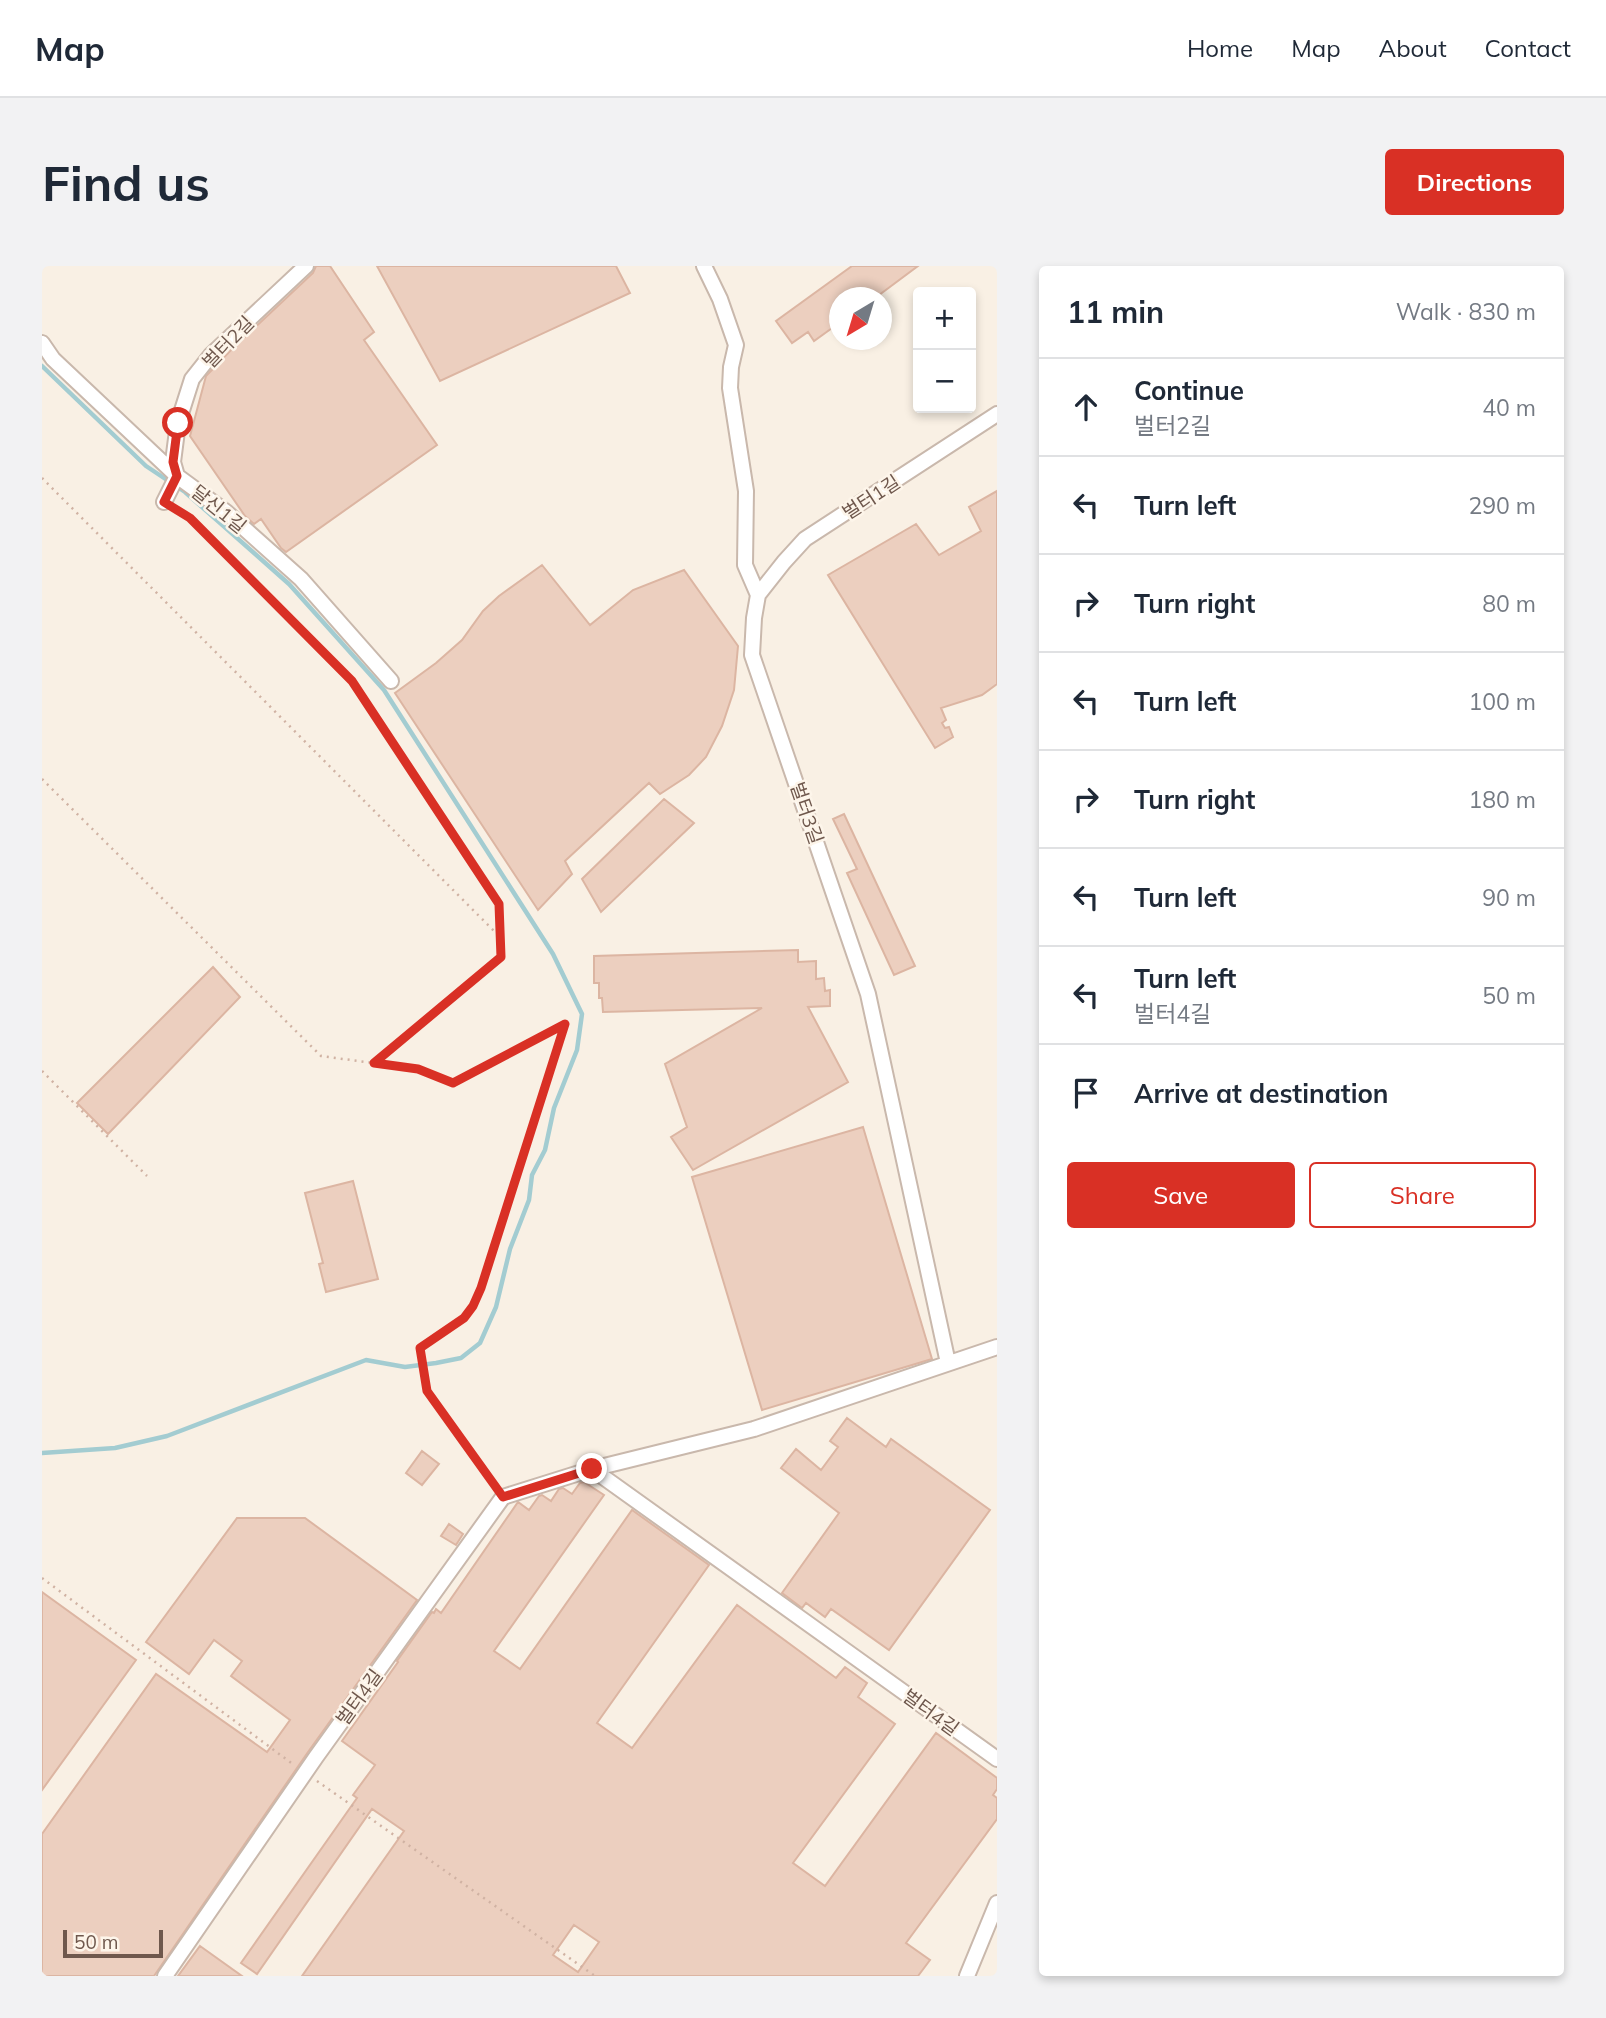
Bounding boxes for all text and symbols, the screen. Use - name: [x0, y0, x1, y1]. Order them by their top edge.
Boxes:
- text: Map: [35, 28, 105, 69]
- text: Home: [1187, 33, 1253, 63]
- text: Map: [1291, 33, 1341, 63]
- text: About: [1379, 33, 1447, 63]
- text: Contact: [1485, 33, 1571, 63]
- button: Directions: [1385, 149, 1564, 215]
- text: Find us: [42, 152, 210, 213]
- north arrow: [829, 287, 892, 350]
- map controls: [913, 287, 976, 413]
- button: +: [913, 287, 976, 350]
- text: 11 min: [1067, 293, 1164, 331]
- text: Walk · 830 m: [1396, 297, 1536, 326]
- street label: 벌터2길: [197, 311, 259, 373]
- button: −: [913, 350, 976, 413]
- text: Continue: [1134, 374, 1244, 407]
- icon: ahead: [1067, 388, 1105, 426]
- text: 40 m: [1482, 393, 1536, 422]
- route start: [162, 407, 193, 438]
- text: 벌터2길: [1134, 411, 1211, 440]
- street label: 벌터1길: [838, 470, 904, 524]
- street label: 달신1길: [187, 480, 251, 538]
- icon: left: [1067, 486, 1105, 524]
- text: Turn left: [1134, 489, 1236, 522]
- text: 290 m: [1468, 491, 1536, 520]
- icon: right: [1067, 584, 1105, 622]
- text: Turn right: [1134, 587, 1255, 620]
- text: 80 m: [1482, 589, 1536, 618]
- icon: left: [1067, 682, 1105, 720]
- text: Turn left: [1134, 685, 1236, 718]
- text: 100 m: [1468, 687, 1536, 716]
- street label: 벌터3길: [785, 779, 829, 847]
- icon: right: [1067, 780, 1105, 818]
- text: Turn right: [1134, 783, 1255, 816]
- text: 180 m: [1468, 785, 1536, 814]
- icon: left: [1067, 878, 1105, 916]
- text: Turn left: [1134, 881, 1236, 914]
- text: 90 m: [1482, 883, 1536, 912]
- text: Turn left: [1134, 962, 1236, 995]
- icon: left: [1067, 976, 1105, 1014]
- text: 50 m: [1482, 981, 1536, 1010]
- text: 벌터4길: [1134, 999, 1211, 1028]
- icon: arrive: [1067, 1074, 1105, 1112]
- text: Arrive at destination: [1134, 1077, 1389, 1110]
- button: Save: [1067, 1162, 1295, 1228]
- button: Share: [1309, 1162, 1536, 1228]
- route end: [576, 1453, 607, 1484]
- street label: 벌터4길: [331, 1664, 387, 1730]
- street label: 벌터4길: [898, 1684, 964, 1740]
- scale bar: [63, 1927, 163, 1959]
- text: 50 m: [74, 1930, 118, 1954]

